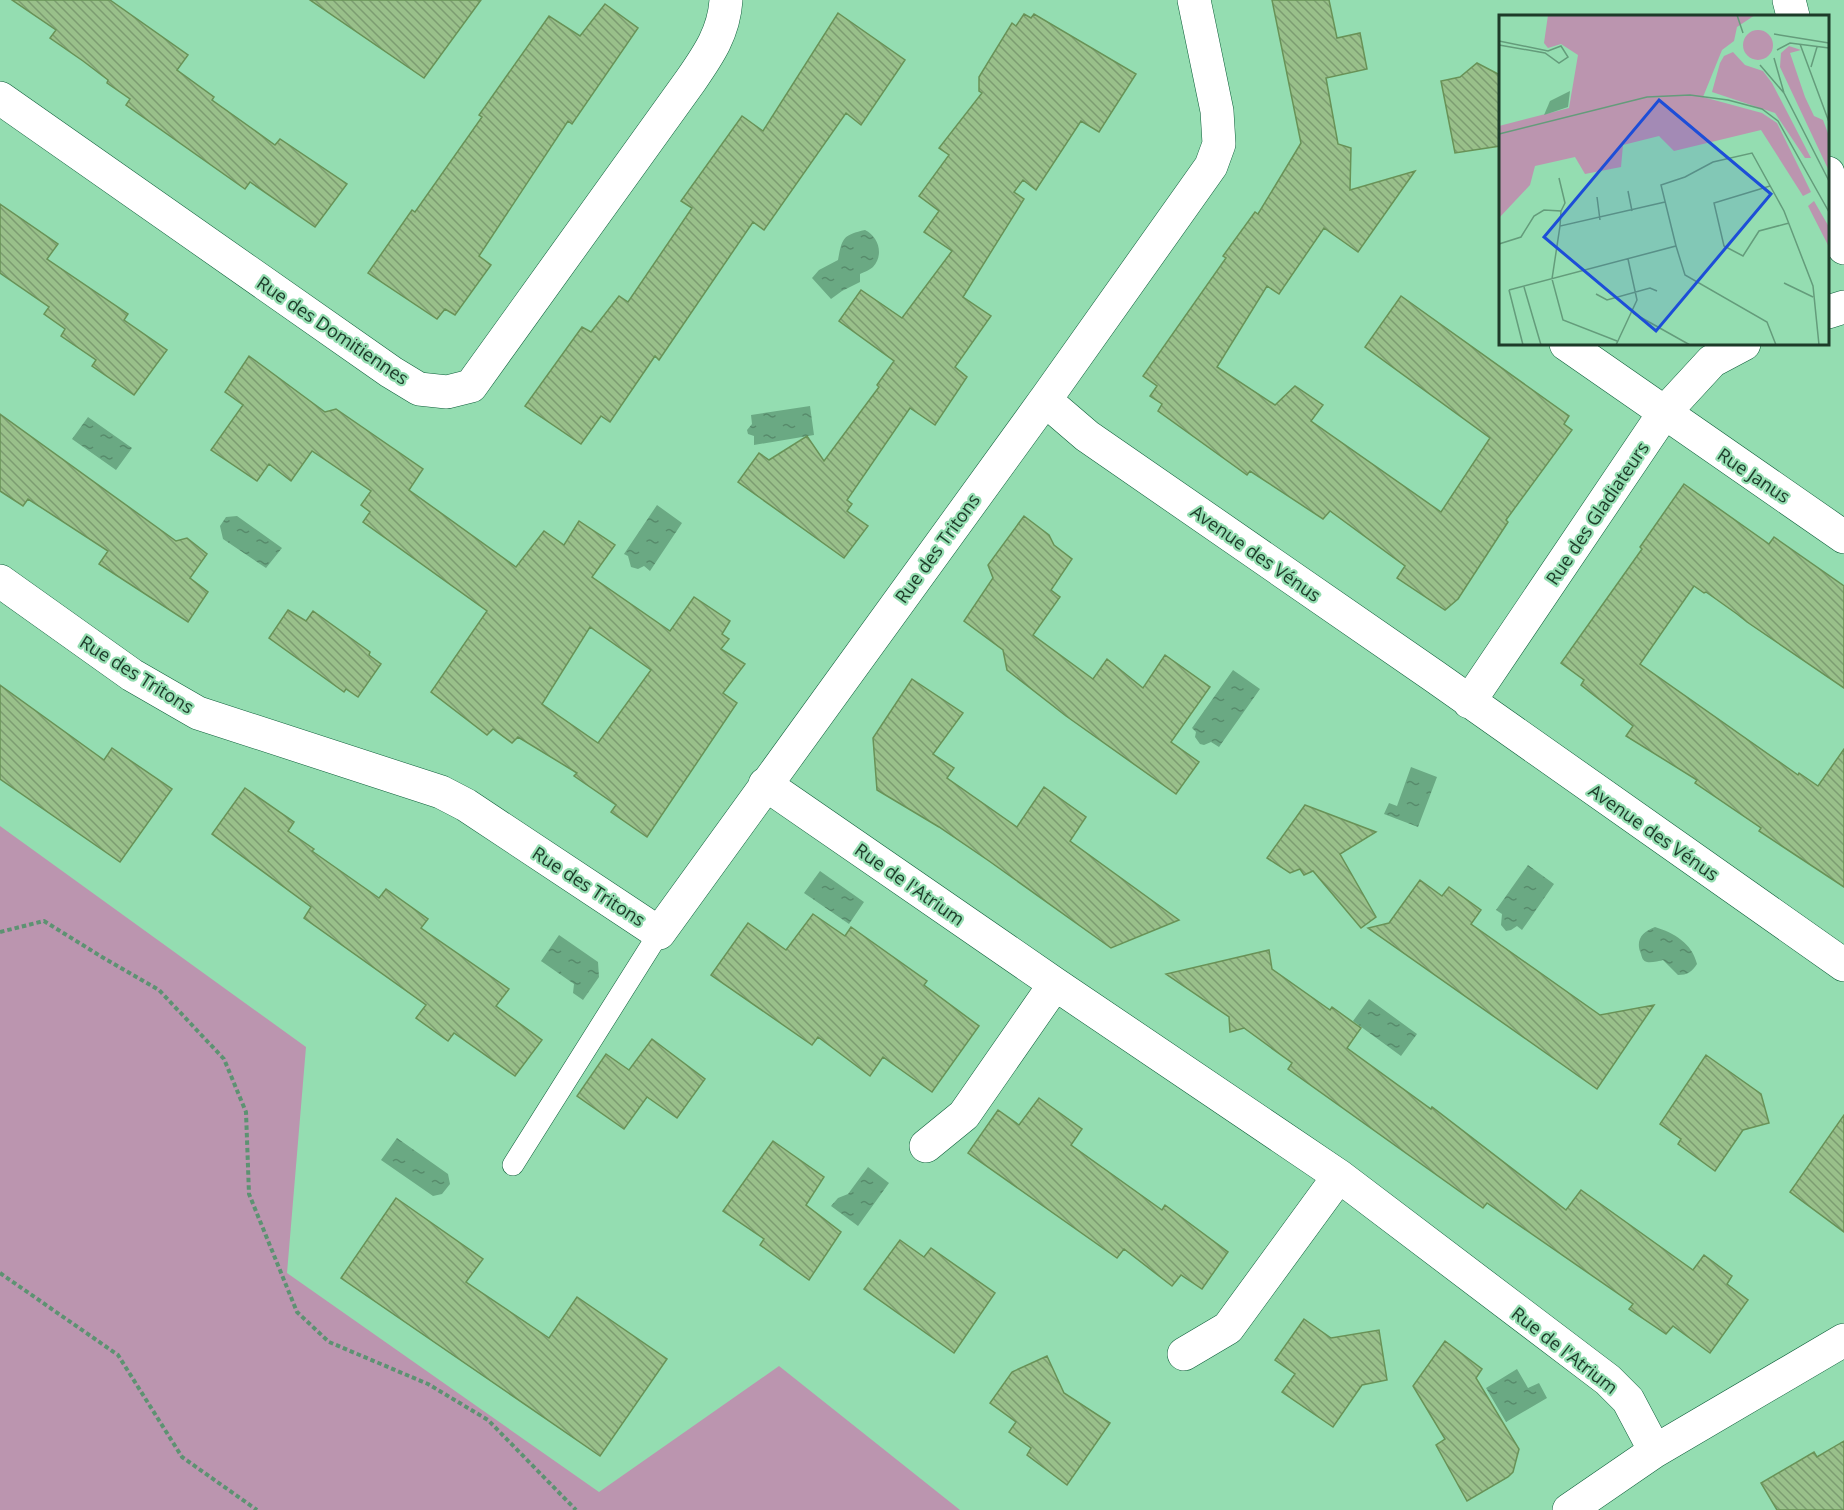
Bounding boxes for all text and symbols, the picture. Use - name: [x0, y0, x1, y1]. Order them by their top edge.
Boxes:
- inset map: [1499, 15, 1829, 345]
- street label: Rue des Domitiennes: [252, 270, 414, 390]
- street label: Rue des Gladiateurs: [1540, 437, 1654, 589]
- street label: Rue Janus: [1713, 442, 1795, 508]
- street label: Rue des Tritons: [889, 488, 985, 608]
- street label: Avenue des Vénus: [1186, 499, 1326, 607]
- street label: Rue des Tritons: [76, 629, 198, 719]
- street label: Avenue des Vénus: [1584, 778, 1724, 886]
- street label: Rue de l'Atrium: [850, 837, 970, 931]
- street label: Rue des Tritons: [528, 841, 650, 931]
- street label: Rue de l'Atrium: [1507, 1301, 1623, 1399]

